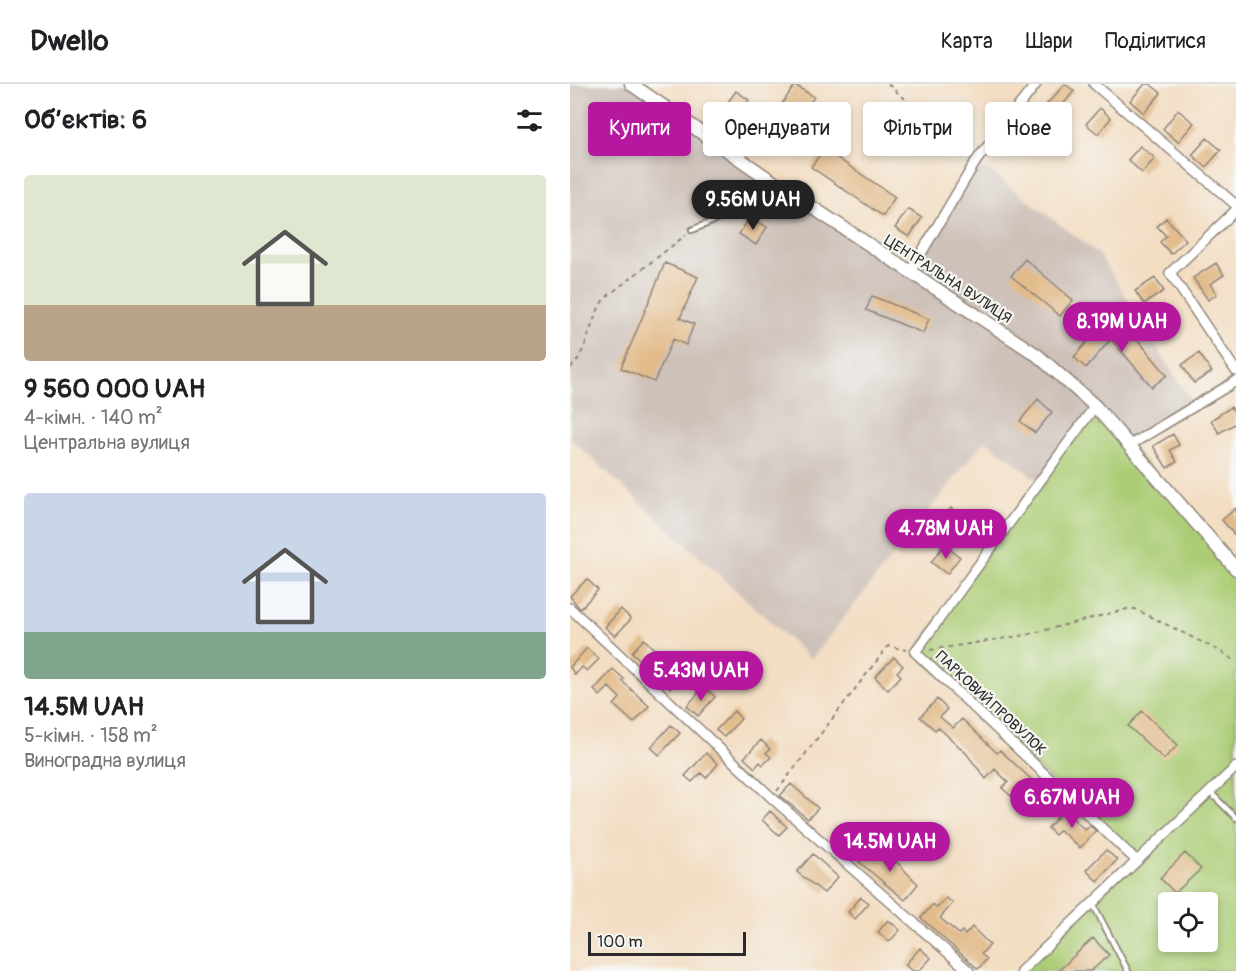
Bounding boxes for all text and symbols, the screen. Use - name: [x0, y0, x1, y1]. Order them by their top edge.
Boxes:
- text: Dwello: [30, 24, 109, 59]
- text: Карта: [941, 28, 993, 55]
- text: Шари: [1026, 28, 1072, 55]
- text: Поділитися: [1105, 28, 1206, 55]
- chip: Купити: [588, 102, 691, 156]
- chip: Орендувати: [703, 102, 851, 156]
- chip: Фільтри: [863, 102, 973, 156]
- chip: Нове: [985, 102, 1072, 156]
- text: Об’єктів: 6: [24, 104, 147, 136]
- icon: filters: [513, 104, 546, 137]
- pin: 9.56M UAH: [684, 180, 822, 231]
- text: 9.56M UAH: [706, 187, 800, 212]
- icon: home: [231, 214, 339, 322]
- street label: ЦЕНТРАЛЬНА ВУЛИЦЯ: [880, 231, 1015, 328]
- pin: 8.19M UAH: [1053, 302, 1191, 353]
- text: 8.19M UAH: [1077, 309, 1167, 334]
- text: 9 560 000 UAH: [24, 373, 205, 405]
- text: 4-кімн. · 140 m²: [24, 405, 163, 430]
- text: Центральна вулиця: [24, 430, 190, 455]
- pin: 4.78M UAH: [877, 509, 1015, 560]
- text: 4.78M UAH: [899, 516, 993, 541]
- icon: home: [231, 532, 339, 640]
- street label: ПАРКОВИЙ ПРОВУЛОК: [931, 647, 1050, 760]
- pin: 5.43M UAH: [632, 651, 770, 702]
- text: 5.43M UAH: [653, 658, 749, 683]
- text: 14.5M UAH: [24, 691, 144, 723]
- text: 5-кімн. · 158 m²: [24, 723, 158, 748]
- text: Виноградна вулиця: [24, 748, 186, 773]
- pin: 6.67M UAH: [1003, 778, 1141, 829]
- text: 6.67M UAH: [1024, 785, 1120, 810]
- pin: 14.5M UAH: [821, 822, 959, 873]
- text: 14.5M UAH: [844, 829, 936, 854]
- map controls: [1158, 892, 1218, 952]
- button: locate: [1158, 892, 1218, 952]
- scale bar: [588, 929, 746, 956]
- text: 100 m: [597, 932, 643, 952]

